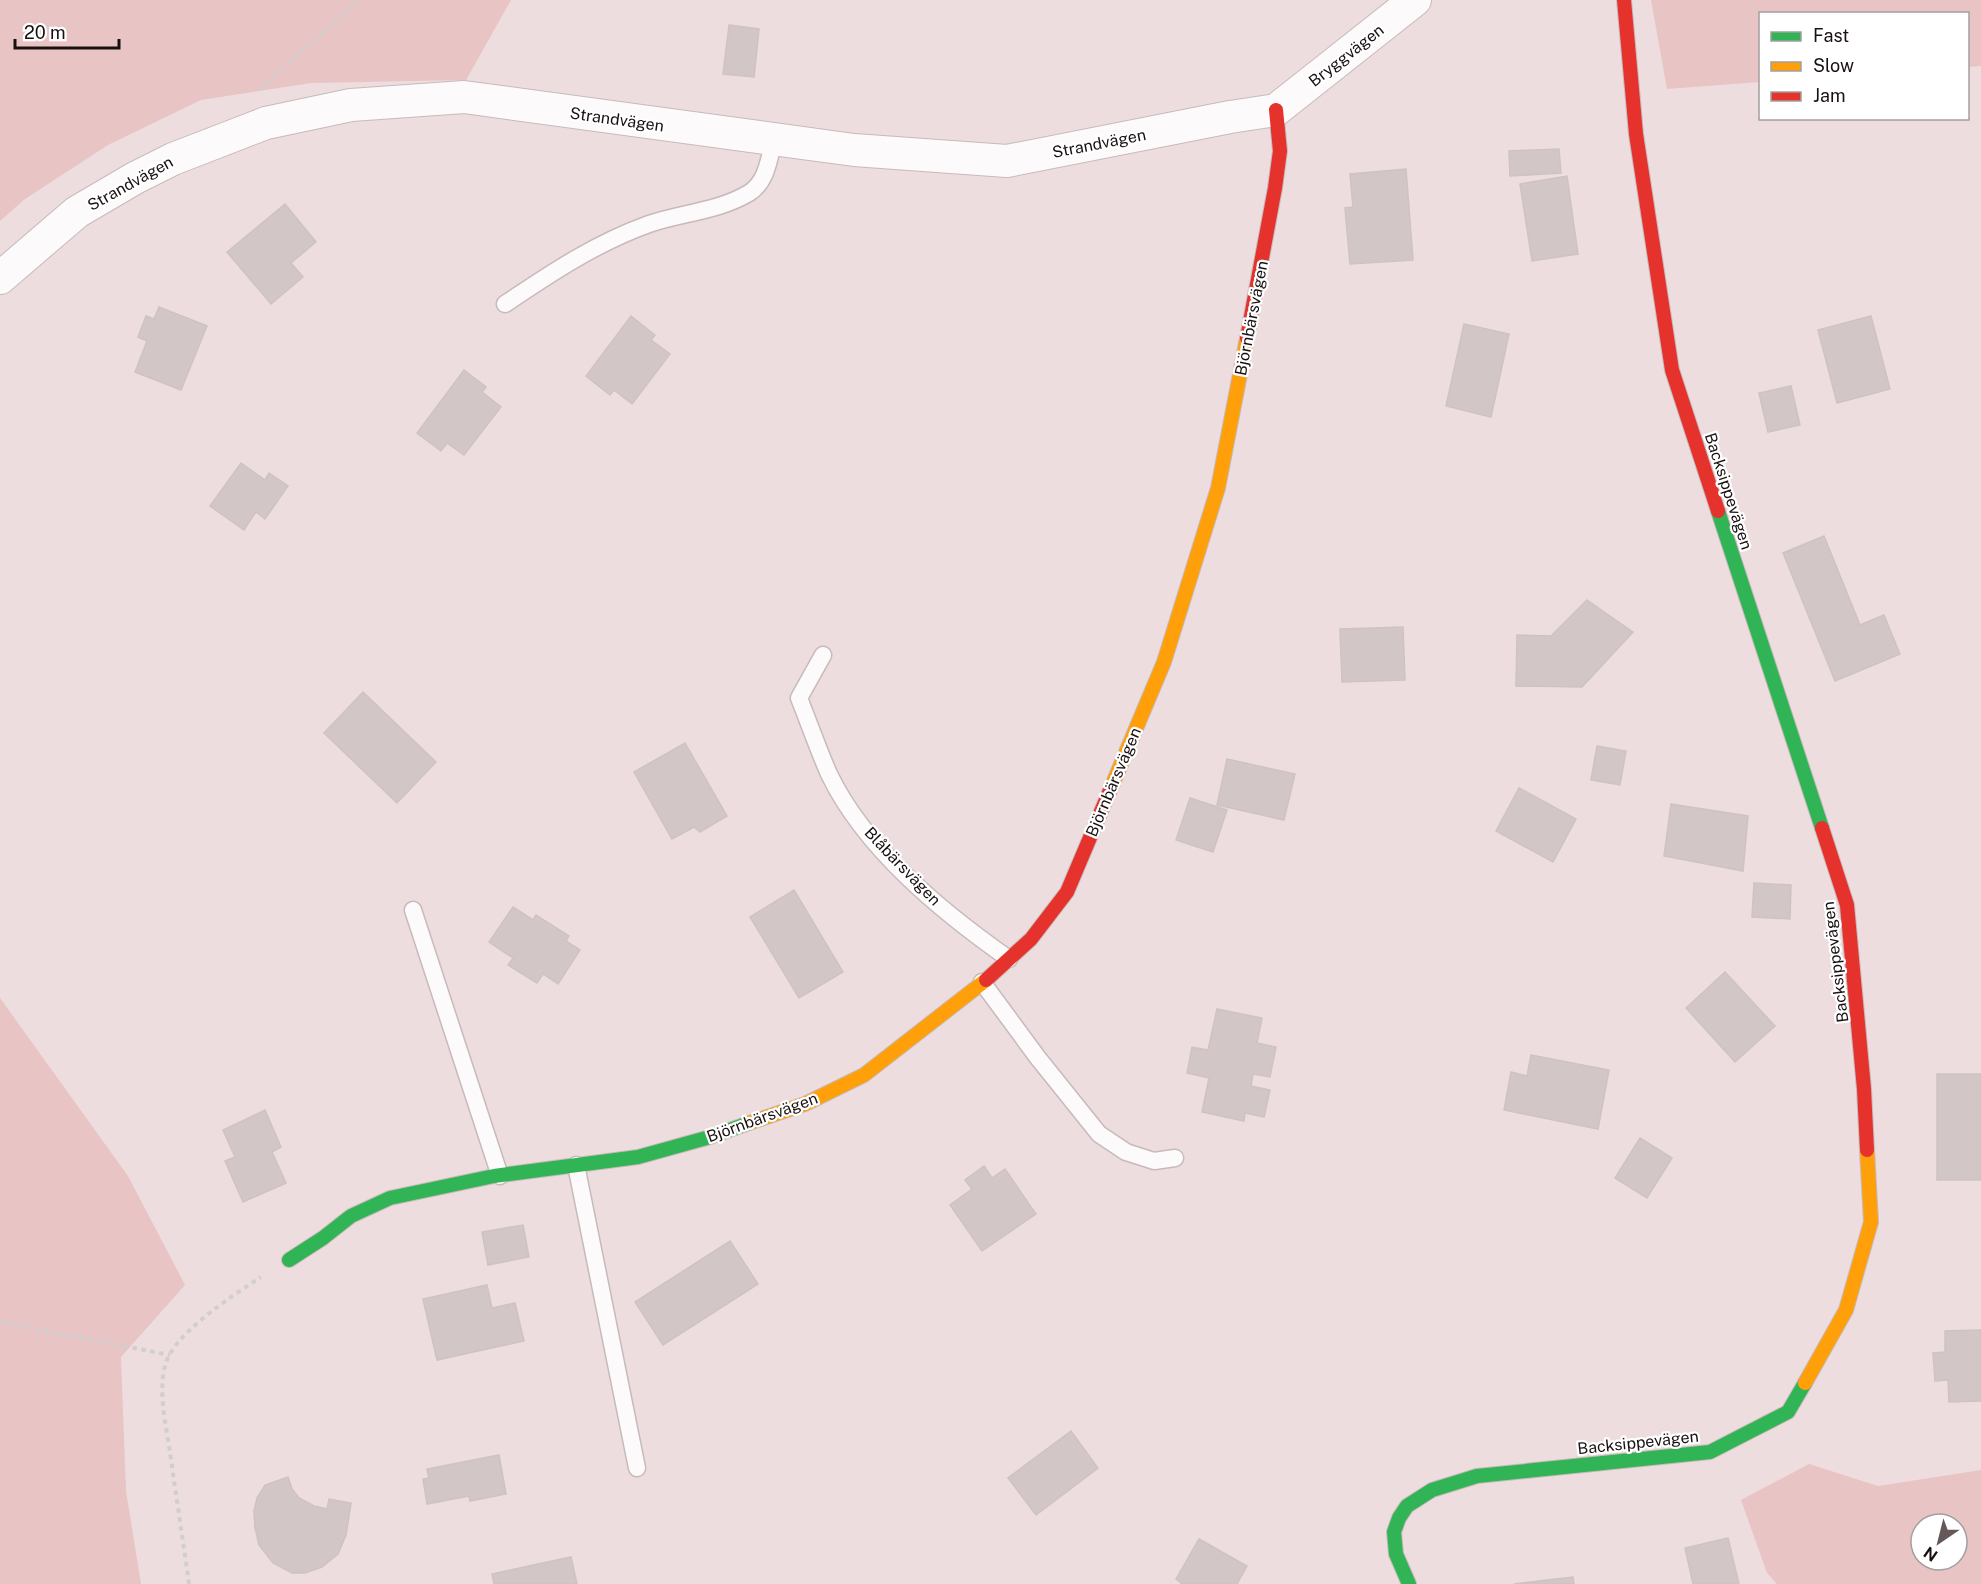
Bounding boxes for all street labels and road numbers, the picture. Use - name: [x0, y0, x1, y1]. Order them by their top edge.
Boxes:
- street label: Bryggvägen: [1305, 20, 1388, 91]
- street label: Strandvägen: [569, 103, 665, 136]
- street label: Strandvägen: [1051, 125, 1148, 162]
- street label: Strandvägen: [84, 152, 176, 215]
- street label: Björnbärsvägen: [1231, 259, 1272, 377]
- street label: Backsippevägen: [1701, 430, 1756, 552]
- street label: Björnbärsvägen: [1082, 725, 1145, 840]
- street label: Blåbärsvägen: [861, 823, 945, 909]
- street label: Backsippevägen: [1819, 900, 1852, 1024]
- street label: Björnbärsvägen: [704, 1089, 820, 1146]
- street label: Backsippevägen: [1576, 1427, 1700, 1458]

